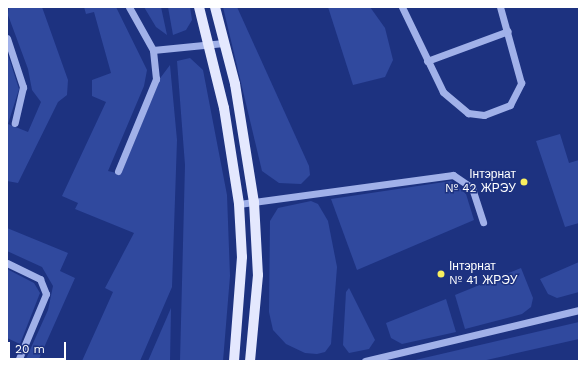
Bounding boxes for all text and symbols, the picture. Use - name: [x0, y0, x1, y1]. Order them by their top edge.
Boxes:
- place label: Інтэрнат № 42 ЖРЭУ: [445, 168, 516, 196]
- marker: Інтэрнат № 42 ЖРЭУ: [519, 177, 529, 187]
- place label: Інтэрнат № 41 ЖРЭУ: [449, 260, 517, 288]
- marker: Інтэрнат № 41 ЖРЭУ: [436, 269, 446, 279]
- scale bar: [10, 334, 68, 360]
- text: 20 m: [15, 342, 45, 356]

